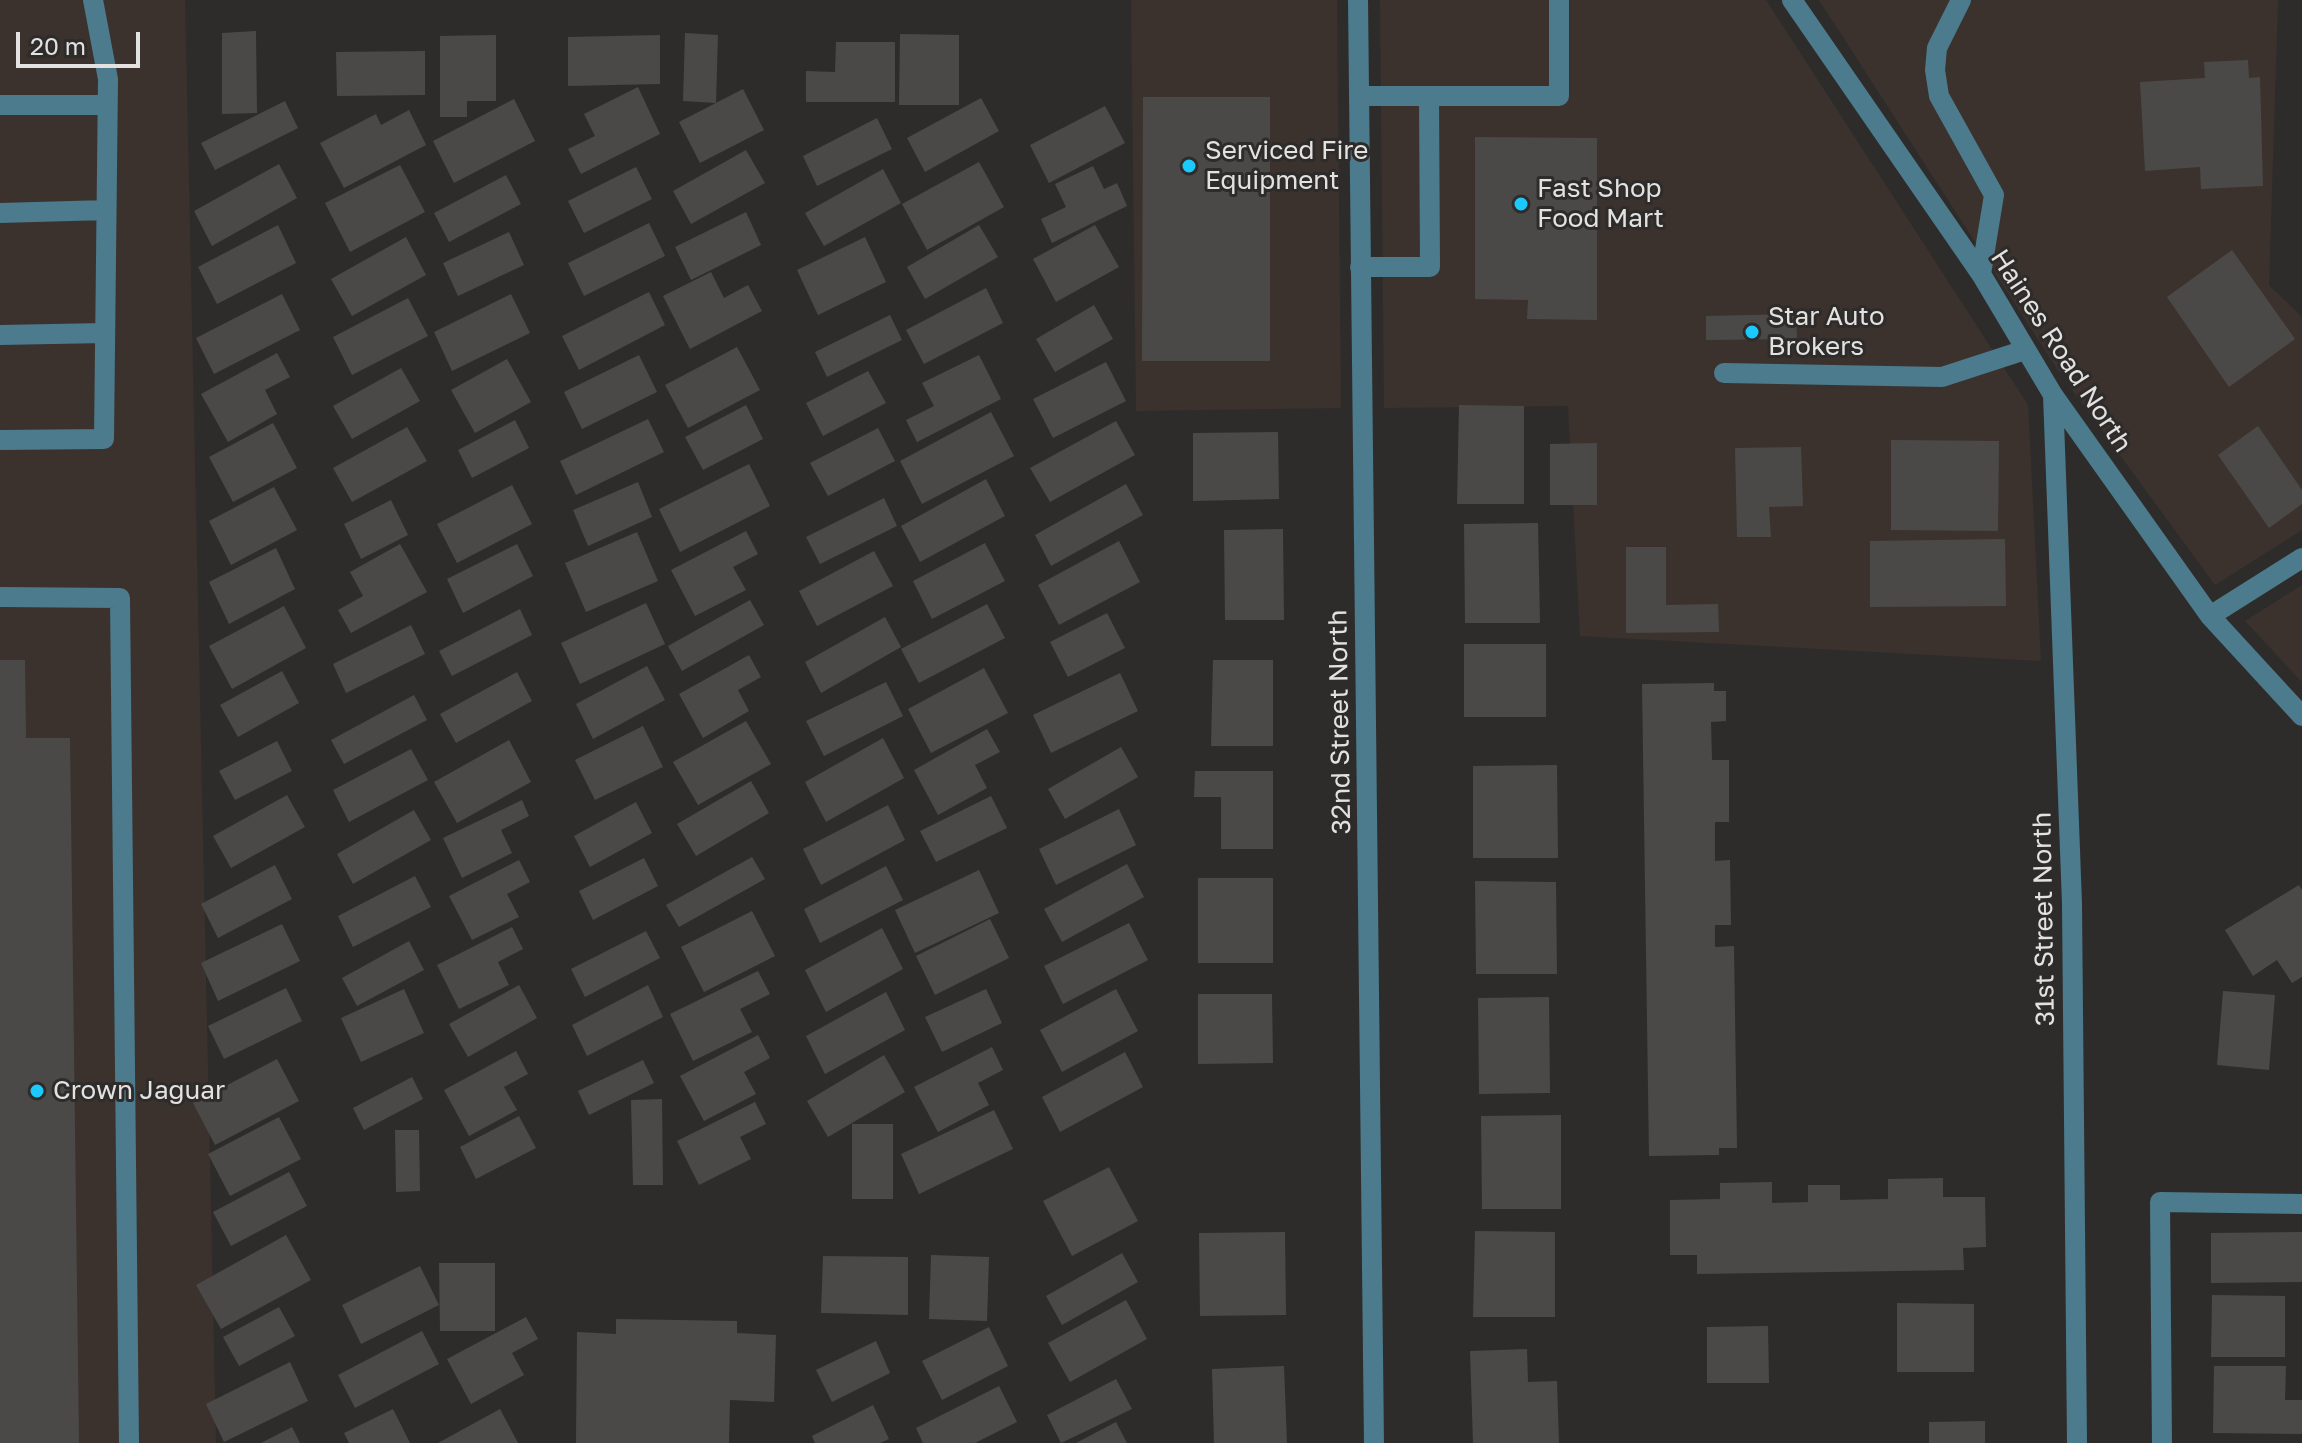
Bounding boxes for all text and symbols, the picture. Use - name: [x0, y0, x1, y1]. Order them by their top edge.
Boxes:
- scale bar: [20, 16, 144, 66]
- text: 20 m: [30, 31, 86, 60]
- place label: Serviced Fire Equipment: [1205, 135, 1368, 196]
- marker: Serviced Fire Equipment: [1180, 157, 1198, 175]
- place label: Fast Shop Food Mart: [1537, 173, 1664, 234]
- marker: Fast Shop Food Mart: [1512, 195, 1530, 213]
- street label: Haines Road North: [1984, 244, 2138, 458]
- place label: Star Auto Brokers: [1768, 301, 1884, 362]
- marker: Star Auto Brokers: [1743, 323, 1761, 341]
- street label: 32nd Street North: [1322, 609, 1358, 835]
- street label: 31st Street North: [2027, 812, 2061, 1026]
- place label: Crown Jaguar: [53, 1075, 225, 1107]
- marker: Crown Jaguar: [28, 1082, 46, 1100]

